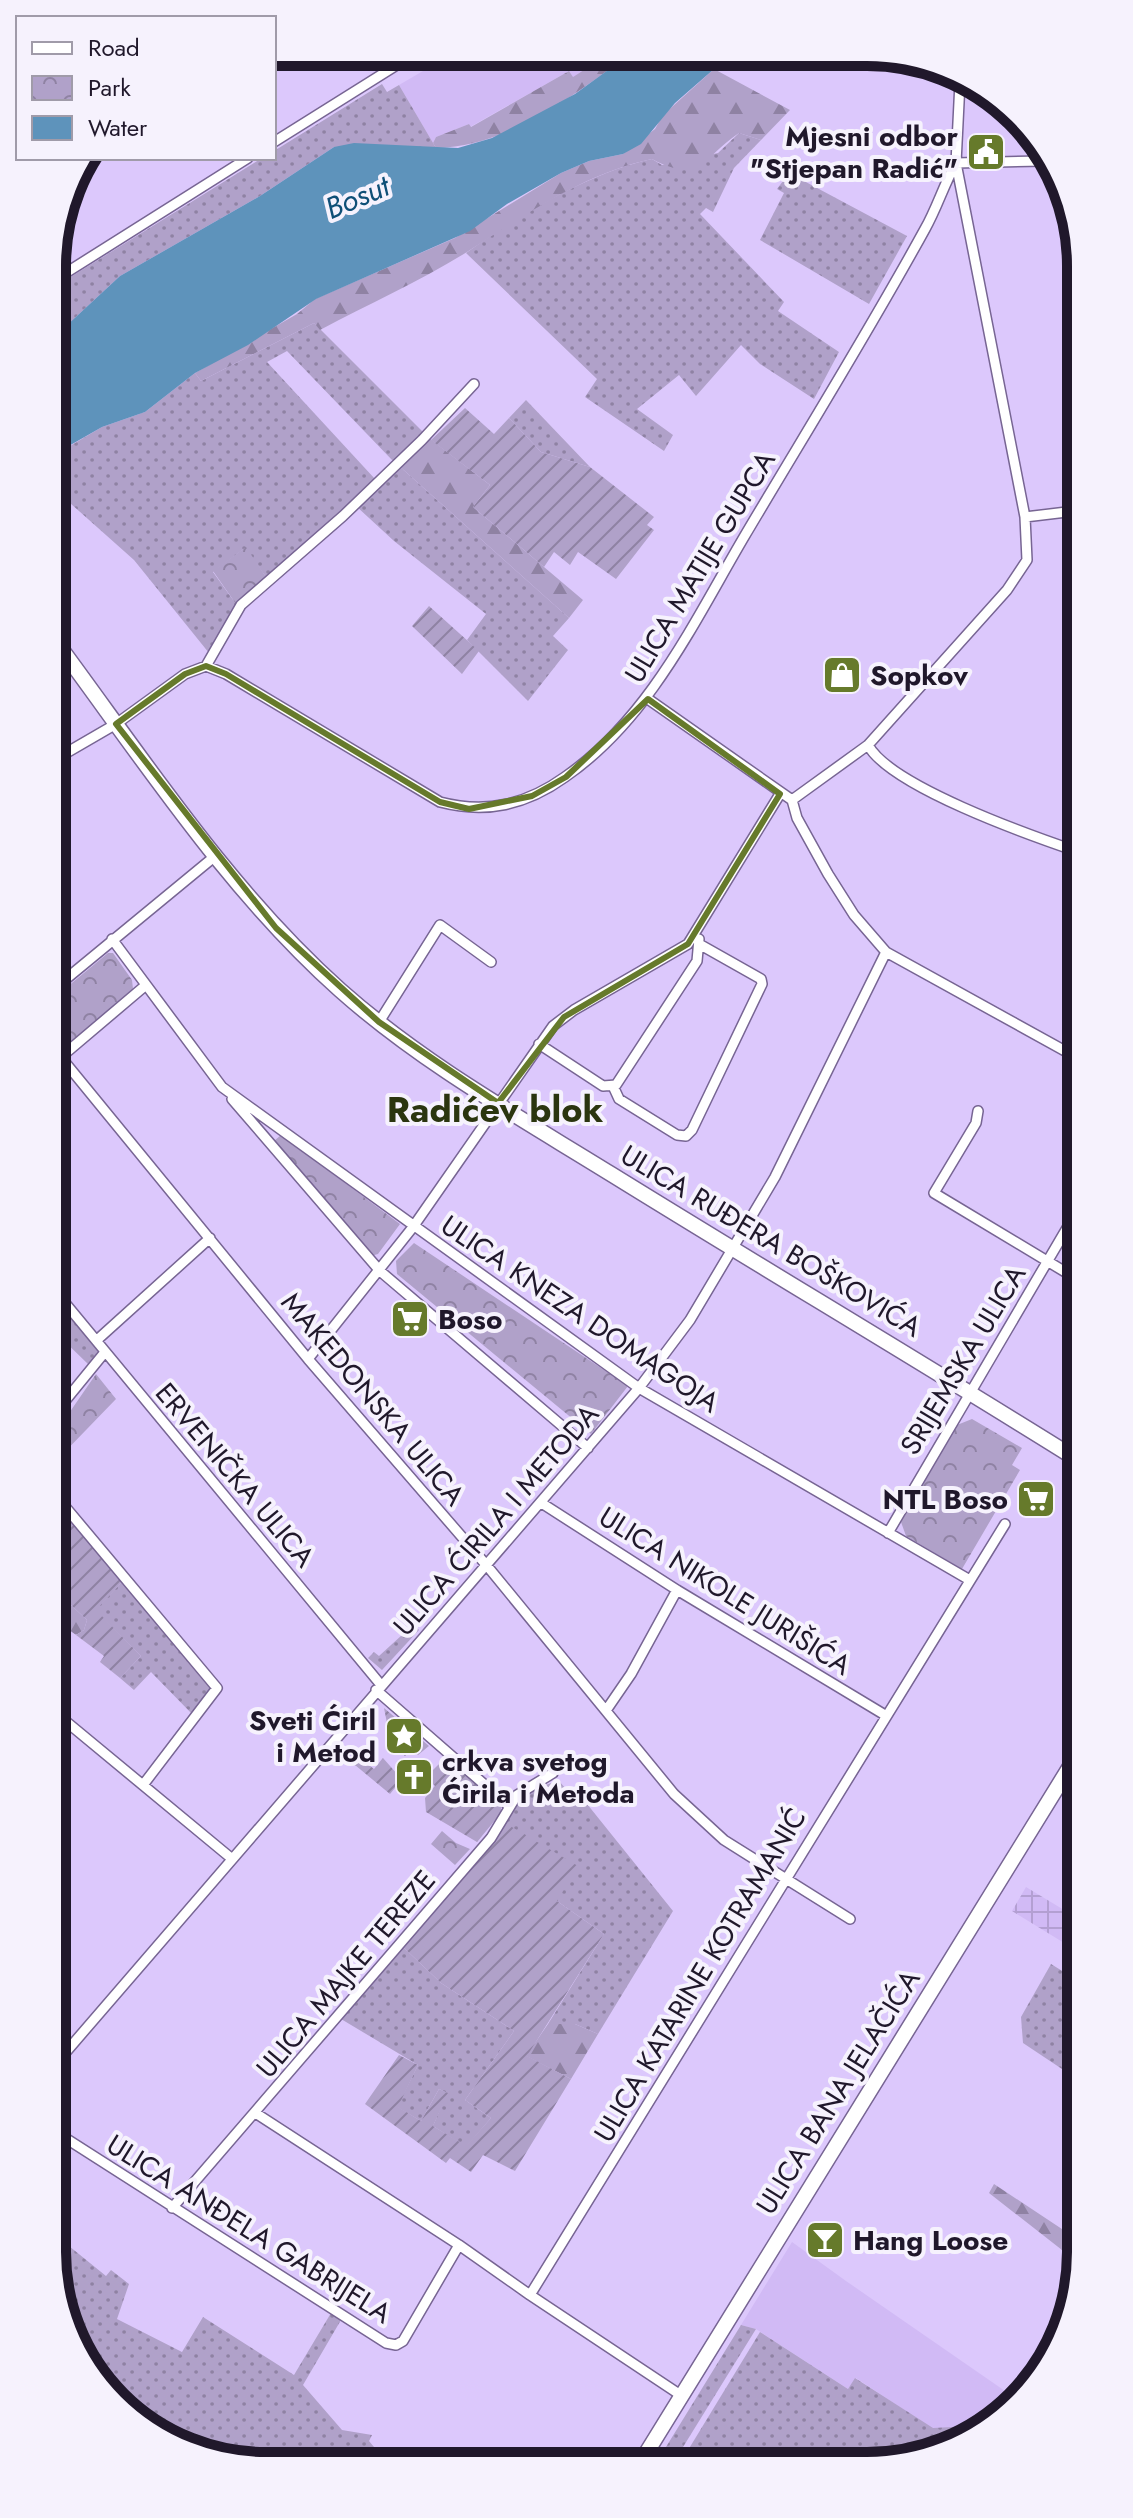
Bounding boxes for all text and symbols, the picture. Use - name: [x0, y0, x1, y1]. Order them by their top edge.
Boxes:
- legend: [16, 16, 276, 160]
- text: Road: [88, 30, 140, 65]
- text: Park: [88, 70, 131, 105]
- text: Water: [88, 110, 148, 145]
- place label: Mjesni odbor "Stjepan Radić": [750, 116, 958, 189]
- public building icon: Mjesni odbor "Stjepan Radić": [965, 131, 1007, 173]
- water label: Bosut: [318, 164, 398, 230]
- street label: ULICA MATIJE GUPCA: [614, 443, 786, 691]
- shop icon: Sopkov: [821, 654, 863, 696]
- place label: Sopkov: [870, 655, 968, 696]
- district label: Radićev blok: [387, 1083, 603, 1135]
- street label: ULICA RUĐERA BOŠKOVIĆA: [613, 1135, 930, 1348]
- street label: ULICA KNEZA DOMAGOJA: [432, 1205, 728, 1423]
- street label: SRIJEMSKA ULICA: [890, 1257, 1036, 1463]
- street label: MAKEDONSKA ULICA: [271, 1283, 475, 1515]
- supermarket icon: Boso: [389, 1298, 431, 1340]
- place label: Boso: [438, 1299, 502, 1340]
- street label: ERVENIČKA ULICA: [145, 1374, 325, 1577]
- street label: ULICA ĆIRILA I METODA: [384, 1395, 609, 1645]
- supermarket icon: NTL Boso: [1015, 1478, 1057, 1520]
- place label: NTL Boso: [882, 1479, 1008, 1520]
- street label: ULICA NIKOLE JURIŠIĆA: [591, 1497, 860, 1686]
- place label: Sveti Ćiril i Metod: [249, 1700, 376, 1773]
- place icon: Sveti Ćiril i Metod: [383, 1715, 425, 1757]
- place label: crkva svetog Ćirila i Metoda: [442, 1741, 635, 1814]
- church icon: crkva svetog Ćirila i Metoda: [393, 1756, 435, 1798]
- street label: ULICA KATARINE KOTRAMANIĆ: [584, 1800, 816, 2150]
- street label: ULICA MAJKE TEREZE: [247, 1861, 445, 2087]
- street label: ULICA BANA JELAČIĆA: [746, 1961, 930, 2222]
- street label: ULICA ANĐELA GABRIJELA: [99, 2124, 400, 2334]
- bar icon: Hang Loose: [804, 2219, 846, 2261]
- place label: Hang Loose: [853, 2220, 1008, 2261]

